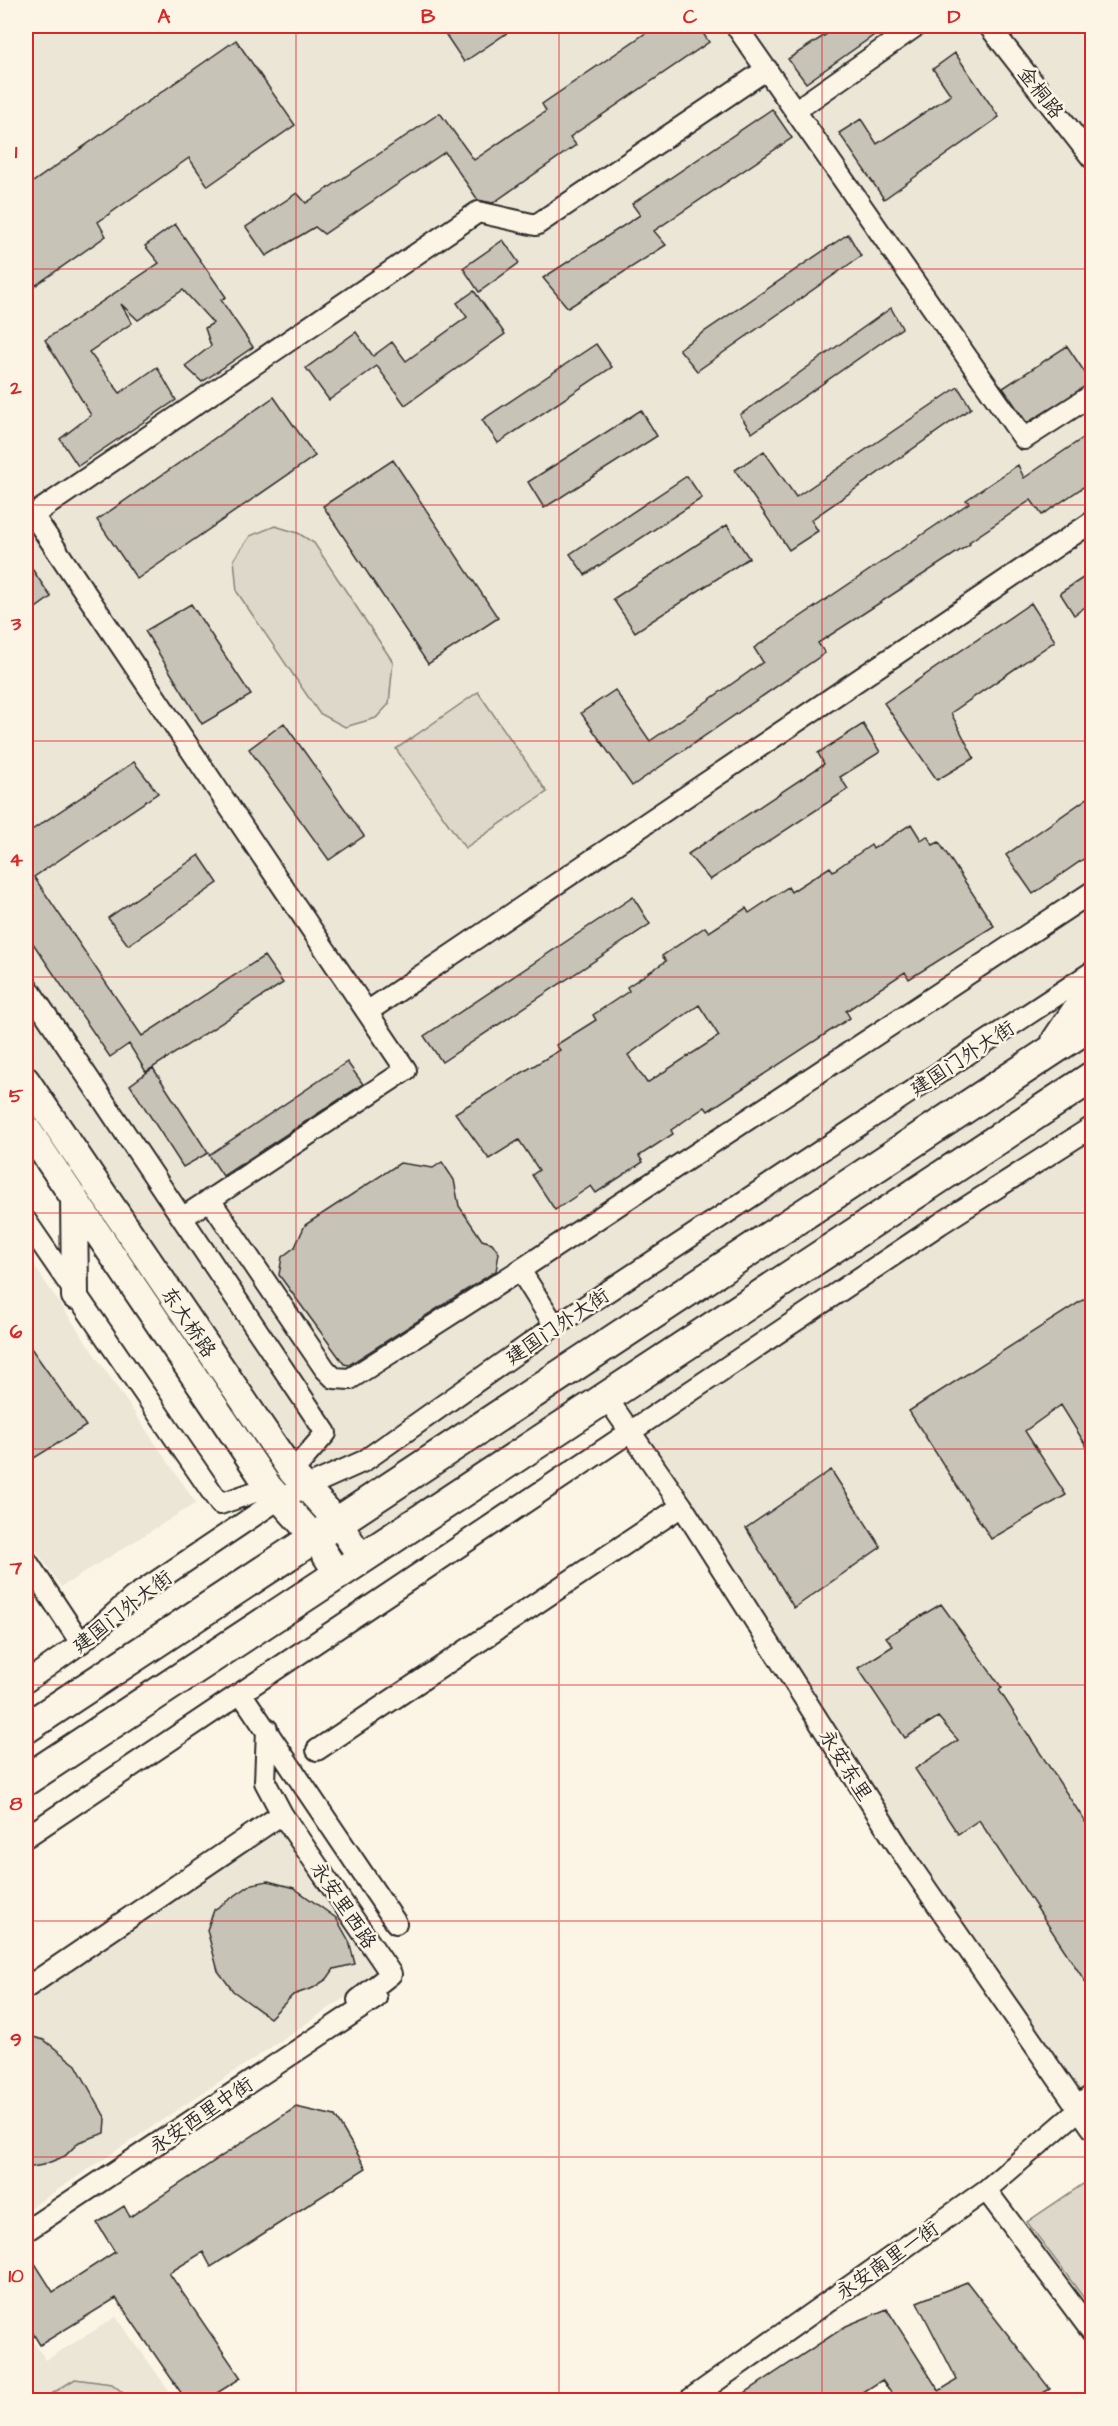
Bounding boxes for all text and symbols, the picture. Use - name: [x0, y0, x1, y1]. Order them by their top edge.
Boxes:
- text: A: [158, 3, 171, 31]
- text: B: [421, 3, 436, 31]
- text: C: [683, 3, 698, 31]
- text: D: [948, 3, 961, 31]
- street label: 金桐路: [1011, 60, 1070, 126]
- text: 1: [15, 138, 18, 166]
- text: 2: [9, 374, 22, 402]
- text: 3: [10, 610, 22, 638]
- text: 4: [9, 846, 23, 874]
- street label: 建国门外大街: [905, 1014, 1020, 1103]
- text: 5: [9, 1082, 24, 1110]
- street label: 东大桥路: [154, 1282, 223, 1364]
- street label: 建国门外大街: [500, 1282, 615, 1372]
- text: 6: [10, 1318, 23, 1346]
- text: 7: [9, 1554, 23, 1582]
- street label: 建国门外大街: [67, 1564, 179, 1660]
- street label: 永安东里: [812, 1724, 878, 1807]
- text: 8: [10, 1790, 23, 1818]
- street label: 永安里西路: [304, 1856, 383, 1956]
- text: 9: [10, 2026, 22, 2054]
- street label: 永安西里中街: [144, 2071, 259, 2161]
- street label: 永安南里一街: [830, 2215, 945, 2307]
- text: 10: [8, 2262, 24, 2290]

